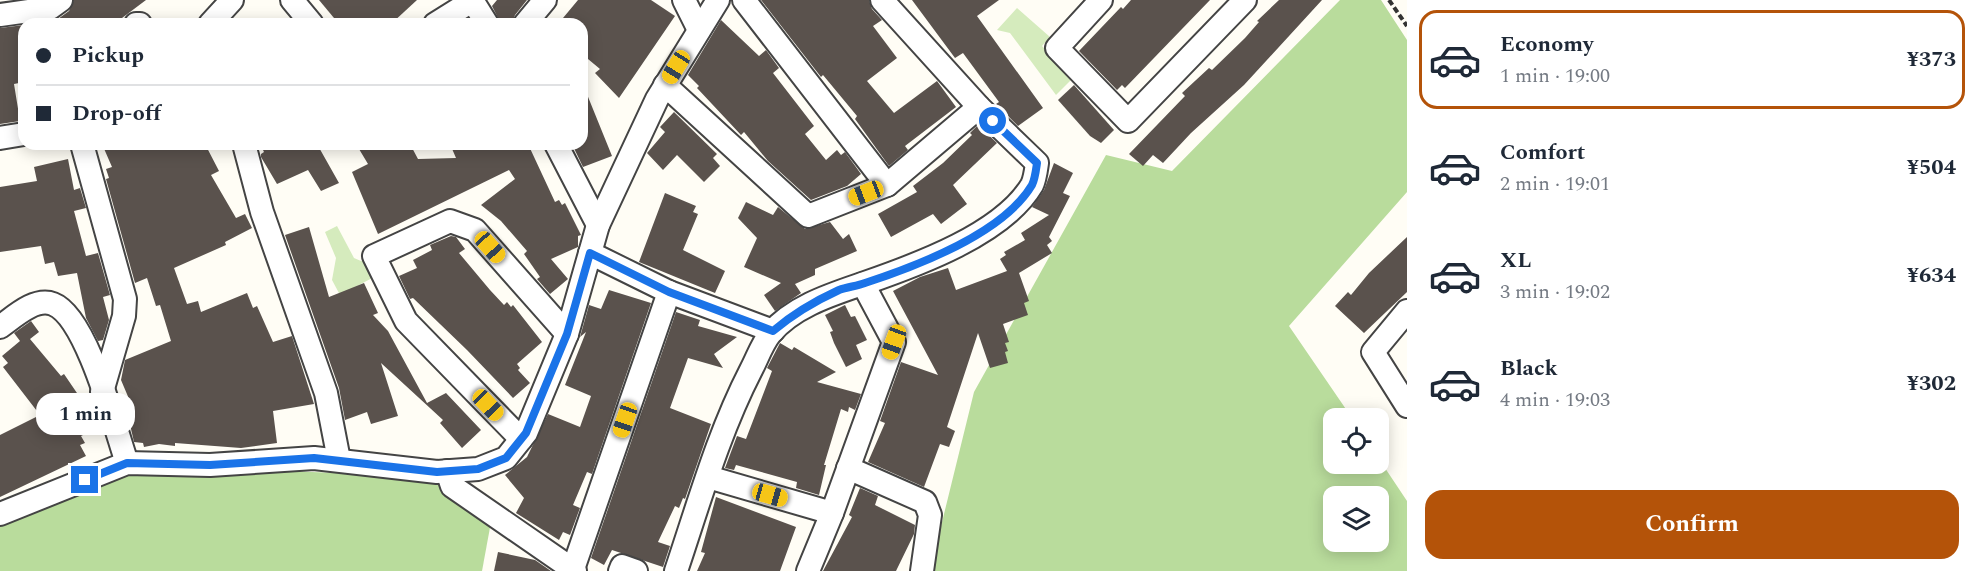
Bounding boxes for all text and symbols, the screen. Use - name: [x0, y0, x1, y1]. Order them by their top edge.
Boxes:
- text: Economy: [1500, 28, 1593, 61]
- icon: car: [1428, 33, 1482, 87]
- text: Pickup: [72, 39, 144, 72]
- text: ¥373: [1907, 43, 1956, 76]
- car: [659, 47, 693, 87]
- text: 1 min · 19:00: [1500, 61, 1610, 91]
- text: Drop-off: [72, 97, 161, 130]
- route start: [979, 107, 1006, 134]
- text: Comfort: [1500, 136, 1585, 169]
- icon: car: [1428, 141, 1482, 195]
- text: ¥504: [1907, 151, 1956, 184]
- text: 2 min · 19:01: [1500, 169, 1610, 199]
- car: [846, 178, 886, 208]
- car: [471, 228, 509, 266]
- text: XL: [1500, 244, 1531, 277]
- icon: car: [1428, 249, 1482, 303]
- text: ¥634: [1907, 259, 1956, 292]
- text: 3 min · 19:02: [1500, 277, 1610, 307]
- car: [879, 322, 909, 362]
- text: Black: [1500, 352, 1558, 385]
- icon: car: [1428, 357, 1482, 411]
- text: ¥302: [1907, 367, 1956, 400]
- text: 4 min · 19:03: [1500, 385, 1610, 415]
- car: [469, 386, 507, 424]
- callout: 1 min: [36, 393, 134, 435]
- text: 1 min: [59, 399, 112, 429]
- car: [611, 400, 639, 440]
- map controls: [1323, 408, 1389, 552]
- button: locate: [1323, 408, 1389, 474]
- route end: [71, 466, 98, 493]
- car: [750, 481, 790, 509]
- button: layers: [1323, 486, 1389, 552]
- button: Confirm: [1425, 490, 1959, 559]

